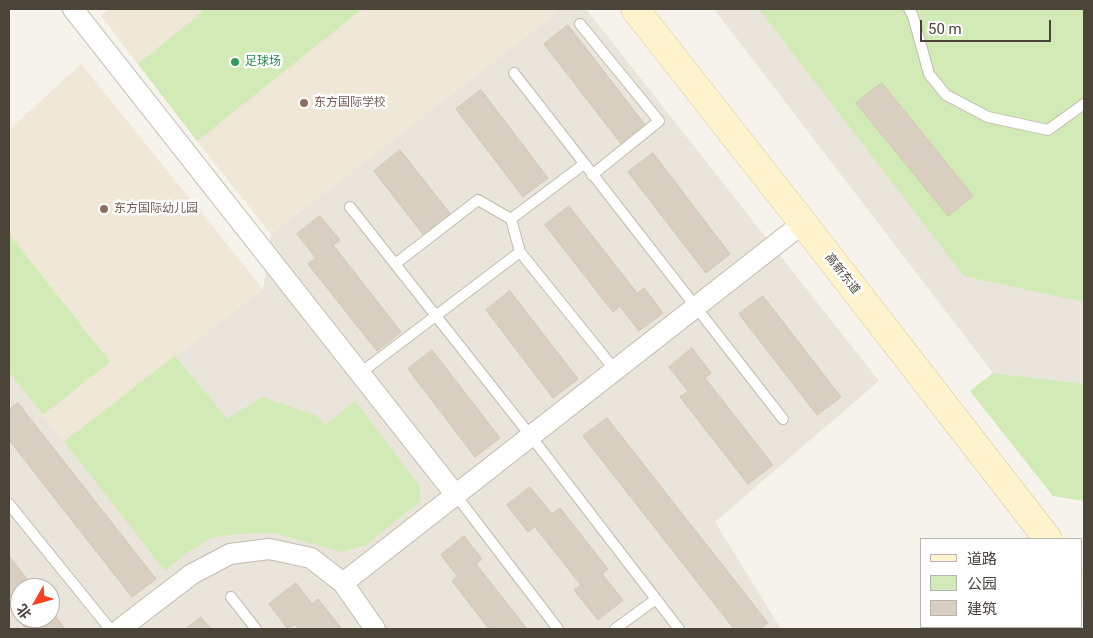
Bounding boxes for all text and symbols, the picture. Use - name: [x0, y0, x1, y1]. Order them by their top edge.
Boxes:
- scale bar: [923, 10, 1054, 42]
- text: 50 m: [928, 20, 962, 38]
- place label: 足球场: [245, 55, 281, 69]
- marker: 足球场: [229, 56, 241, 68]
- place label: 东方国际学校: [314, 96, 386, 110]
- marker: 东方国际学校: [298, 97, 310, 109]
- place label: 东方国际幼儿园: [114, 202, 198, 216]
- marker: 东方国际幼儿园: [98, 203, 110, 215]
- street label: 高新东道: [822, 251, 862, 297]
- legend: [920, 538, 1083, 628]
- text: 道路: [967, 550, 997, 568]
- text: 公园: [967, 575, 997, 593]
- north arrow: [10, 578, 60, 628]
- text: 建筑: [967, 600, 997, 618]
- text: 北: [13, 601, 35, 622]

